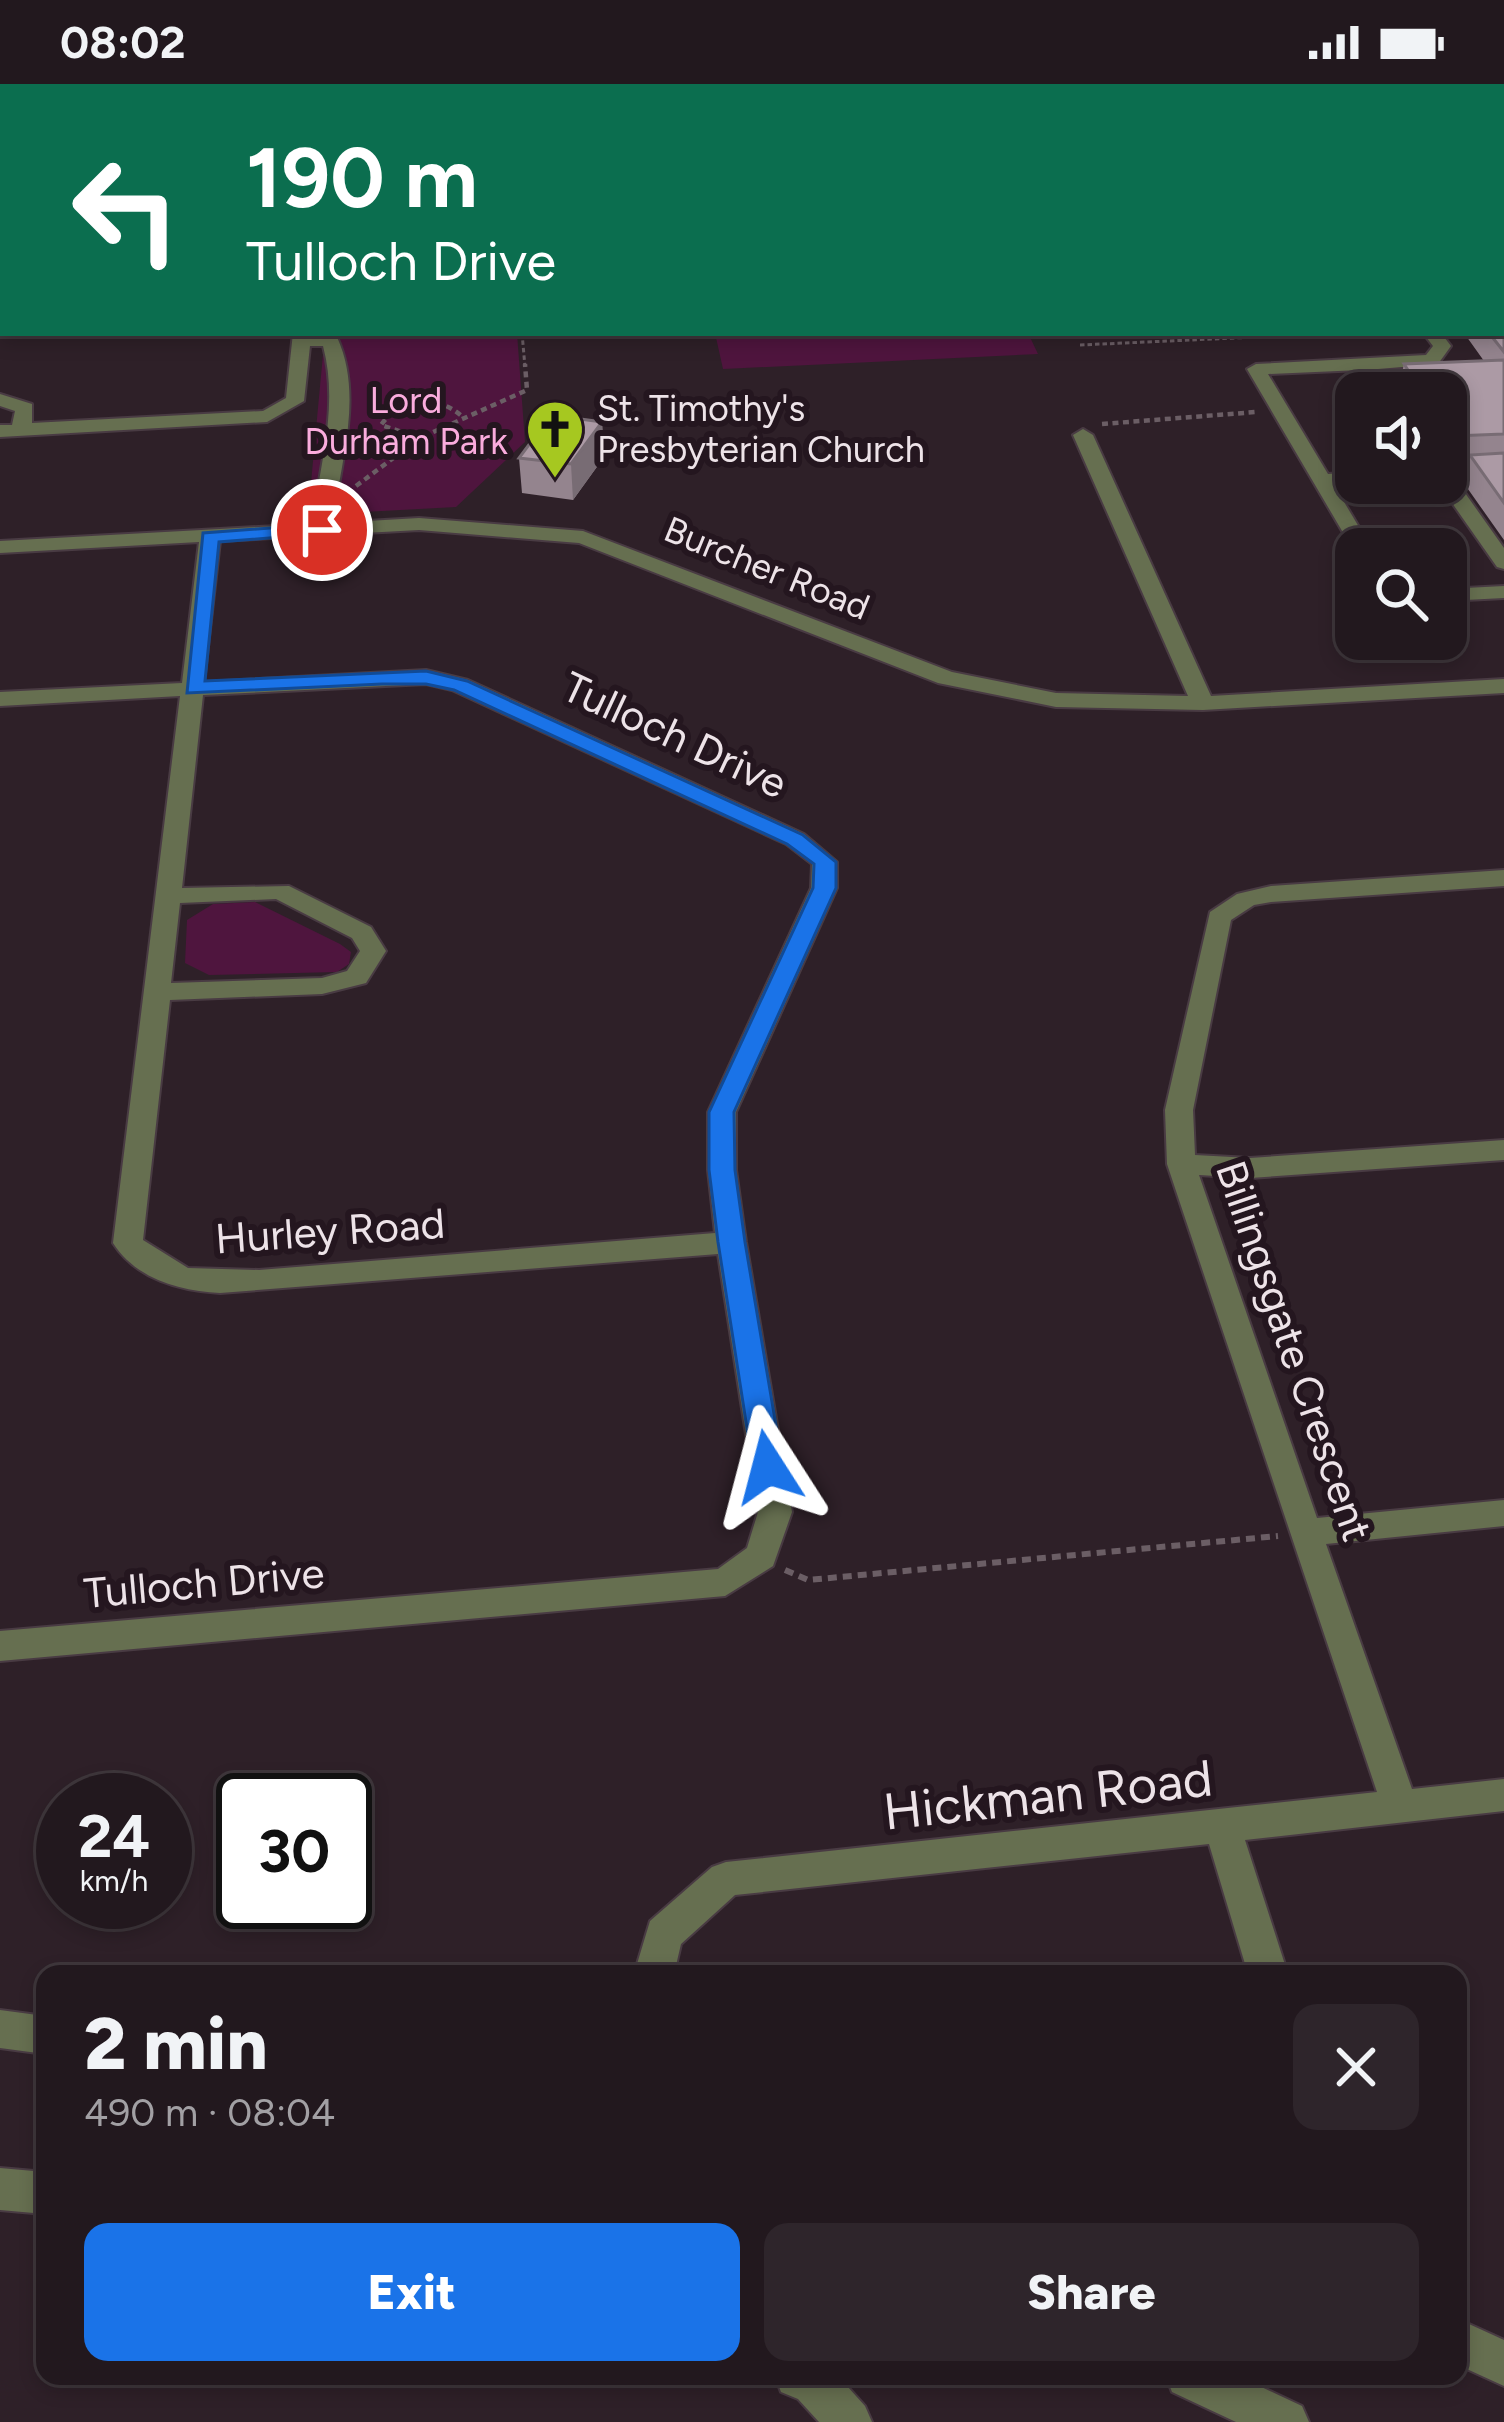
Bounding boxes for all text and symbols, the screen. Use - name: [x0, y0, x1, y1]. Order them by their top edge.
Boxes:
- text: 08:02: [60, 15, 185, 69]
- text: 190 m: [246, 127, 478, 228]
- icon: left: [48, 132, 204, 288]
- text: Tulloch Drive: [246, 229, 556, 294]
- map controls: [1335, 372, 1467, 660]
- button: sound: [1335, 372, 1467, 504]
- park label: Lord Durham Park: [304, 379, 508, 463]
- place label: St. Timothy's Presbyterian Church: [597, 387, 925, 471]
- church icon: St. Timothy's Presbyterian Church: [524, 398, 586, 480]
- pin: [271, 479, 373, 581]
- icon: arrive: [289, 497, 355, 563]
- street label: Burcher Road: [658, 507, 876, 629]
- button: search: [1335, 528, 1467, 660]
- street label: Tulloch Drive: [555, 661, 795, 809]
- street label: Billingsgate Crescent: [1205, 1154, 1383, 1548]
- street label: Hurley Road: [214, 1198, 446, 1264]
- position arrow: [705, 1404, 831, 1530]
- street label: Tulloch Drive: [82, 1547, 326, 1619]
- street label: Hickman Road: [881, 1747, 1215, 1843]
- speed limit sign: 30: [216, 1773, 372, 1929]
- text: 24: [78, 1800, 150, 1872]
- text: km/h: [80, 1862, 148, 1899]
- text: 2 min: [84, 2001, 268, 2087]
- button: close: [1293, 2004, 1419, 2130]
- text: 490 m · 08:04: [84, 2089, 335, 2136]
- button: Exit: [84, 2223, 740, 2361]
- button: Share: [764, 2223, 1419, 2361]

